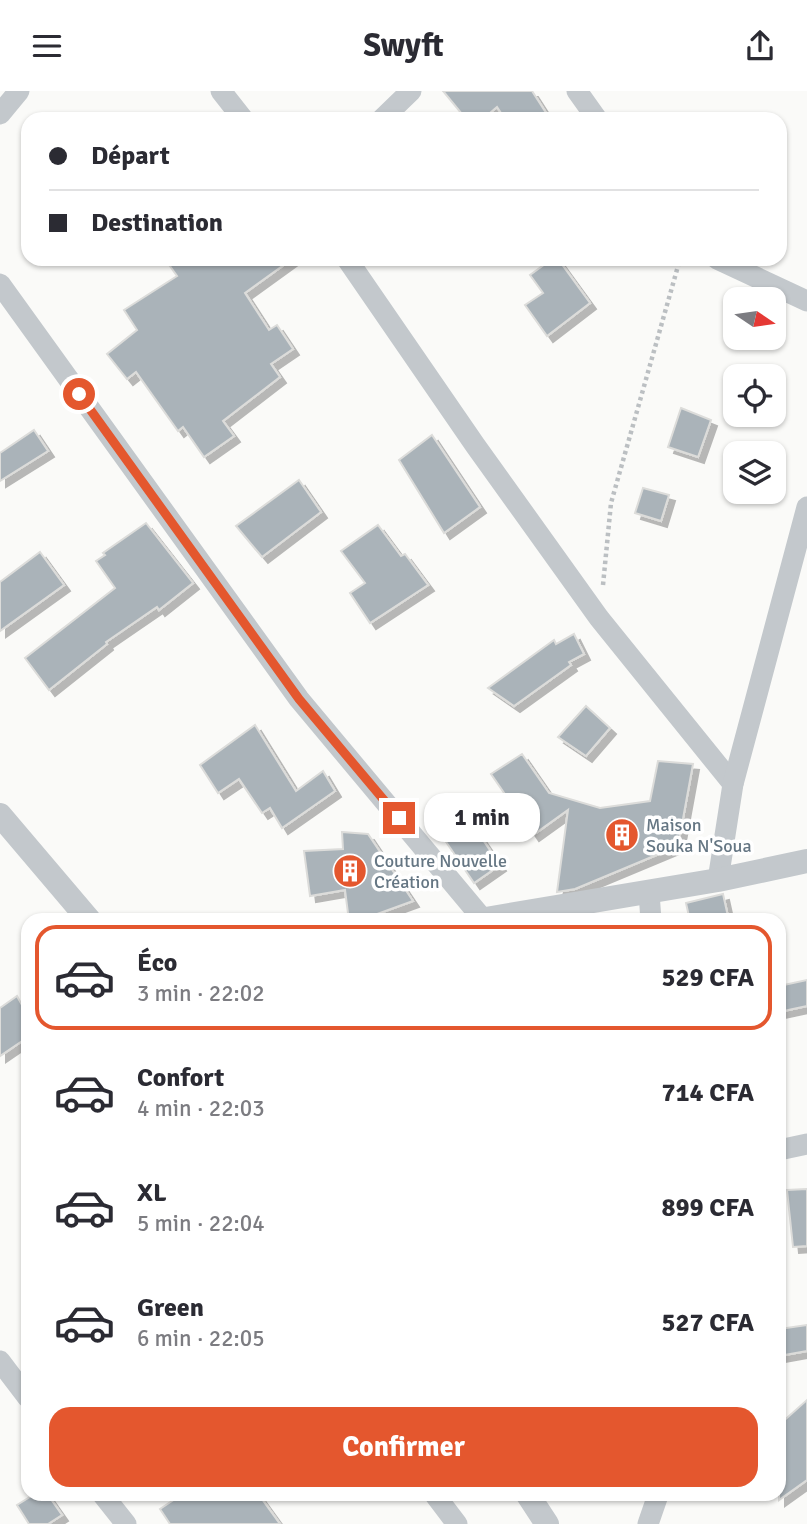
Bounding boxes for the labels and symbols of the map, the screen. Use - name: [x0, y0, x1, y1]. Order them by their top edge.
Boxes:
- north arrow: [723, 287, 786, 350]
- route start: [63, 378, 95, 410]
- callout: 1 min: [424, 793, 539, 843]
- route end: [383, 802, 415, 834]
- place label: Maison Souka N'Soua: [646, 814, 752, 857]
- building icon: Maison Souka N'Soua: [603, 816, 641, 854]
- place label: Couture Nouvelle Création: [374, 850, 507, 893]
- building icon: Couture Nouvelle Création: [331, 852, 369, 890]

